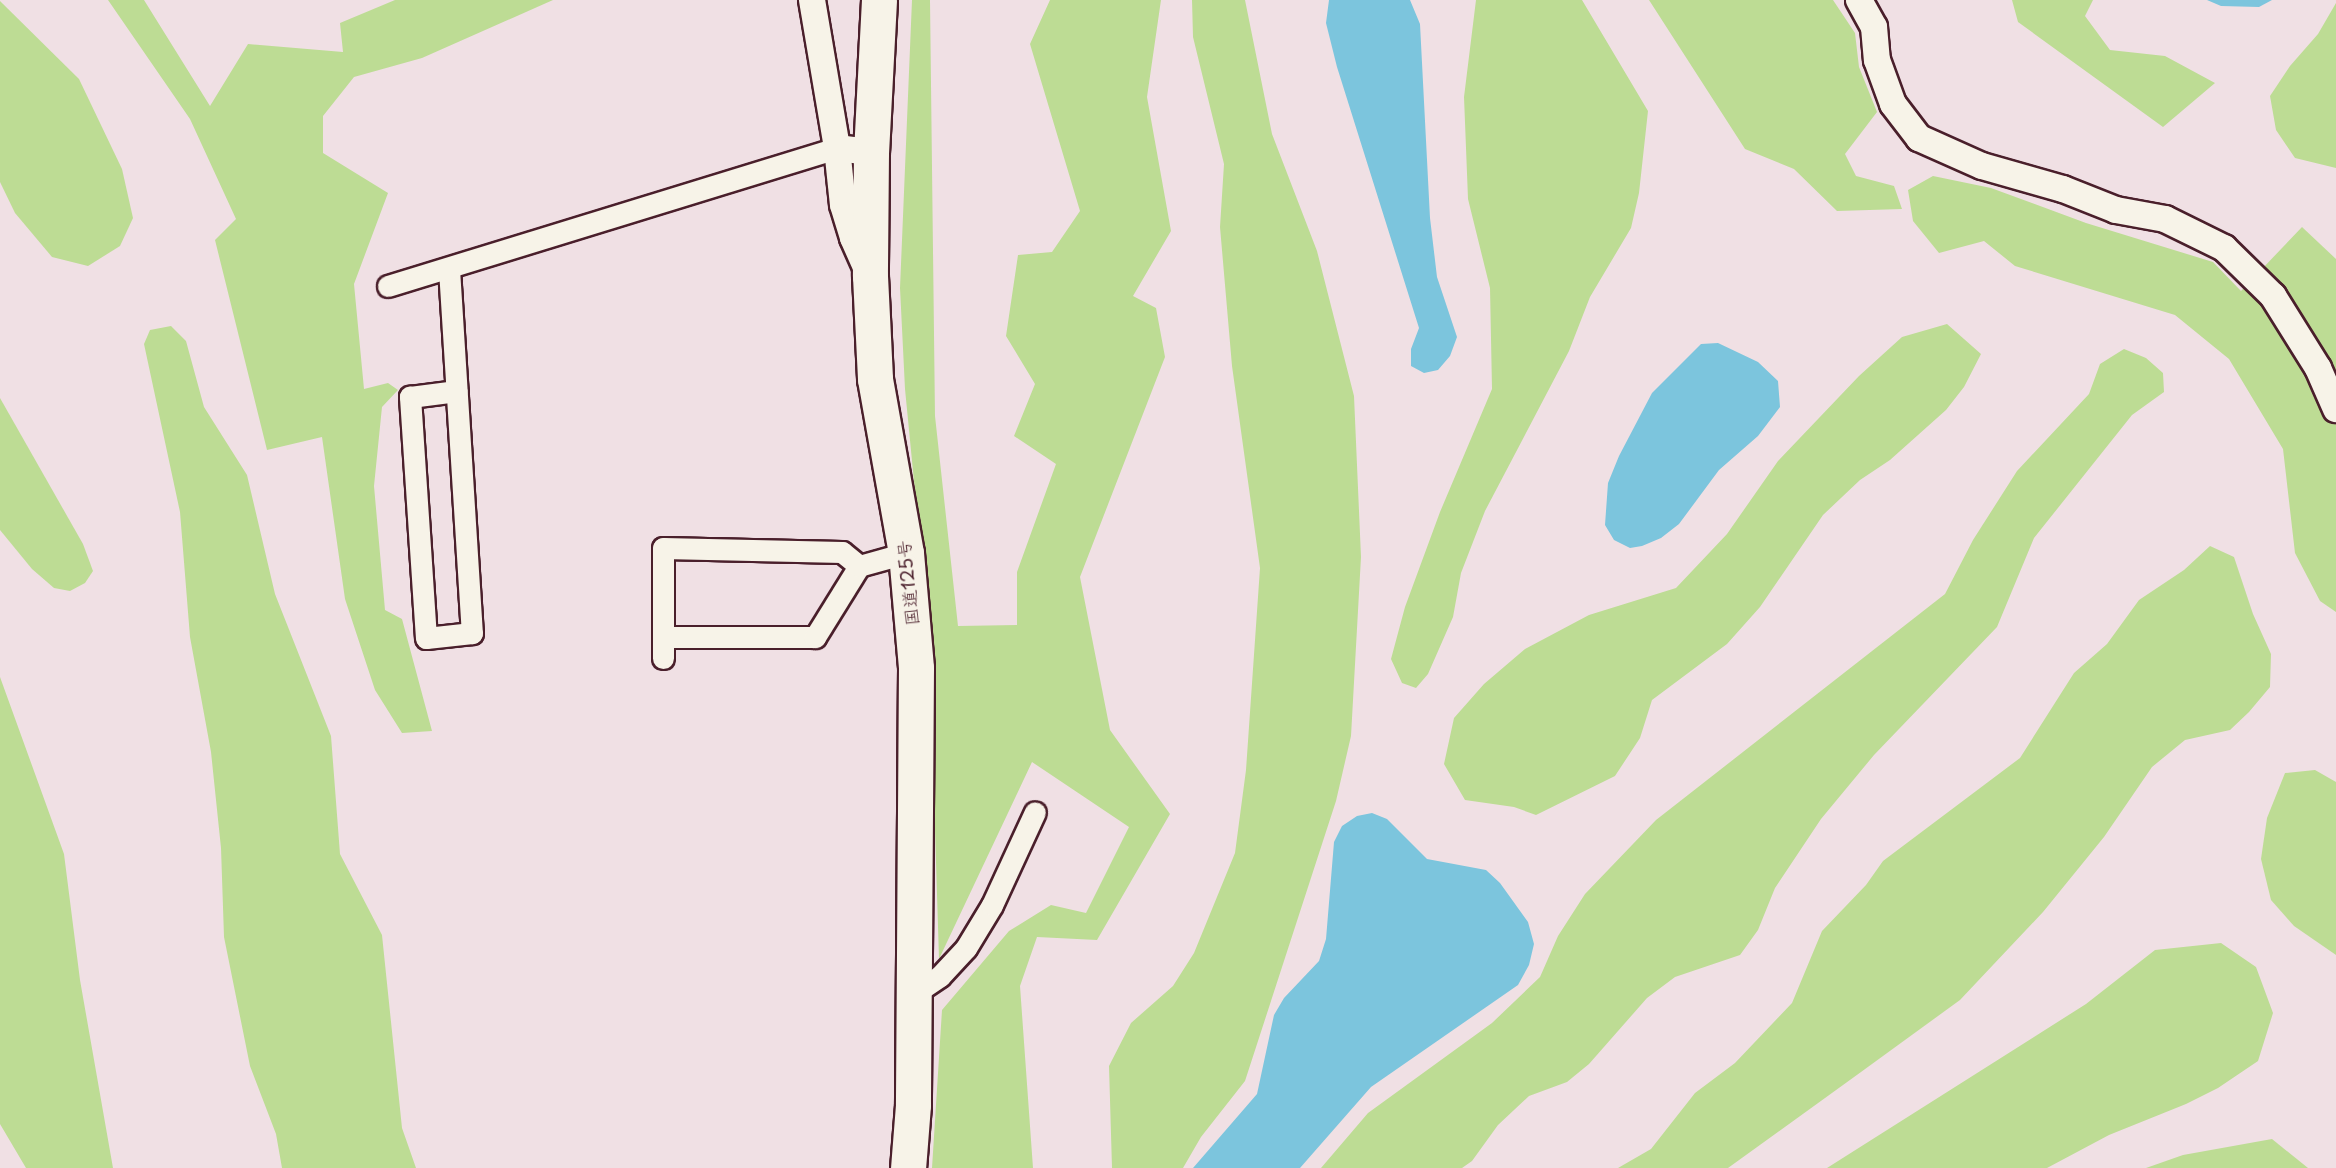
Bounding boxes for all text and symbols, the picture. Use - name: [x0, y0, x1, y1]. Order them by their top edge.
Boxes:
- street label: 国道125号: [893, 539, 923, 627]

